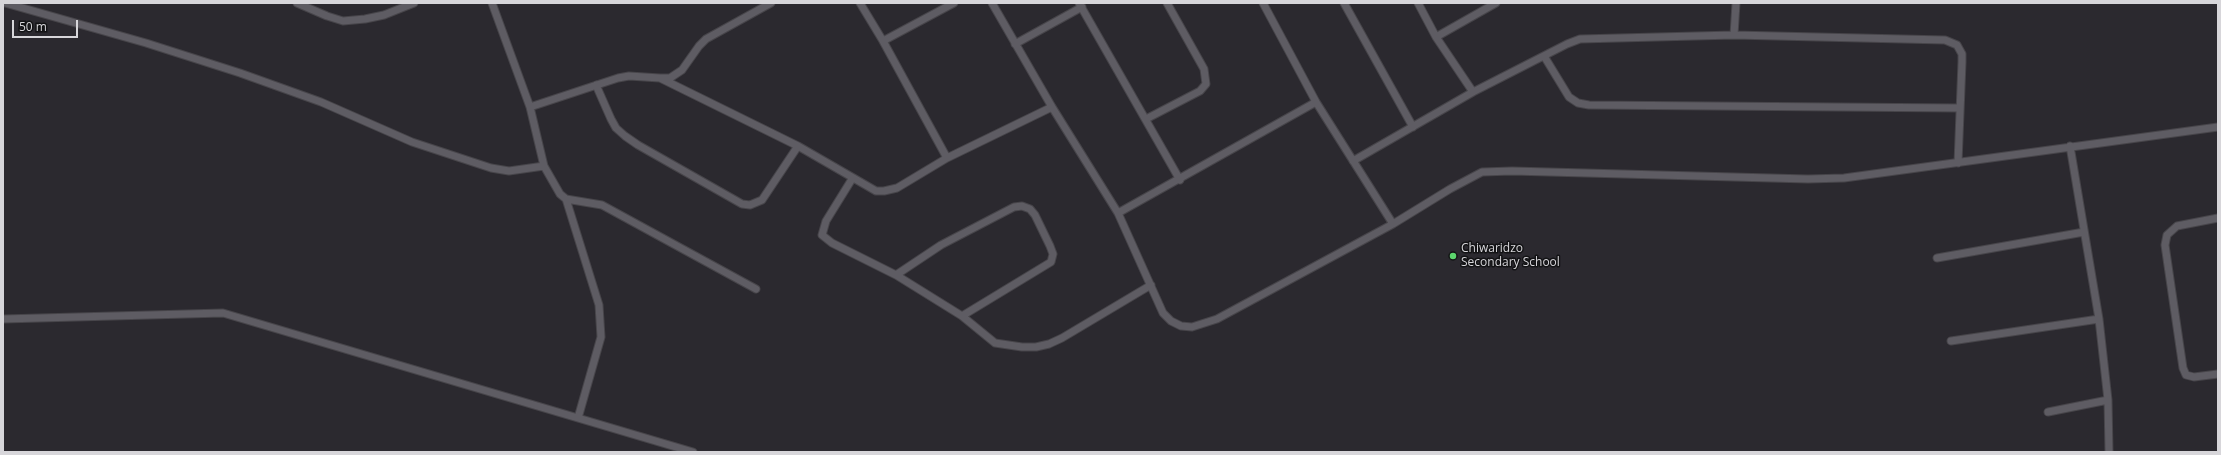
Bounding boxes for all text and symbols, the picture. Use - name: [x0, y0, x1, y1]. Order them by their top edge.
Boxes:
- scale bar: [14, 12, 80, 38]
- text: 50 m: [19, 18, 47, 35]
- place label: Chiwaridzo Secondary School: [1461, 242, 1560, 270]
- marker: Chiwaridzo Secondary School: [1448, 251, 1458, 261]

